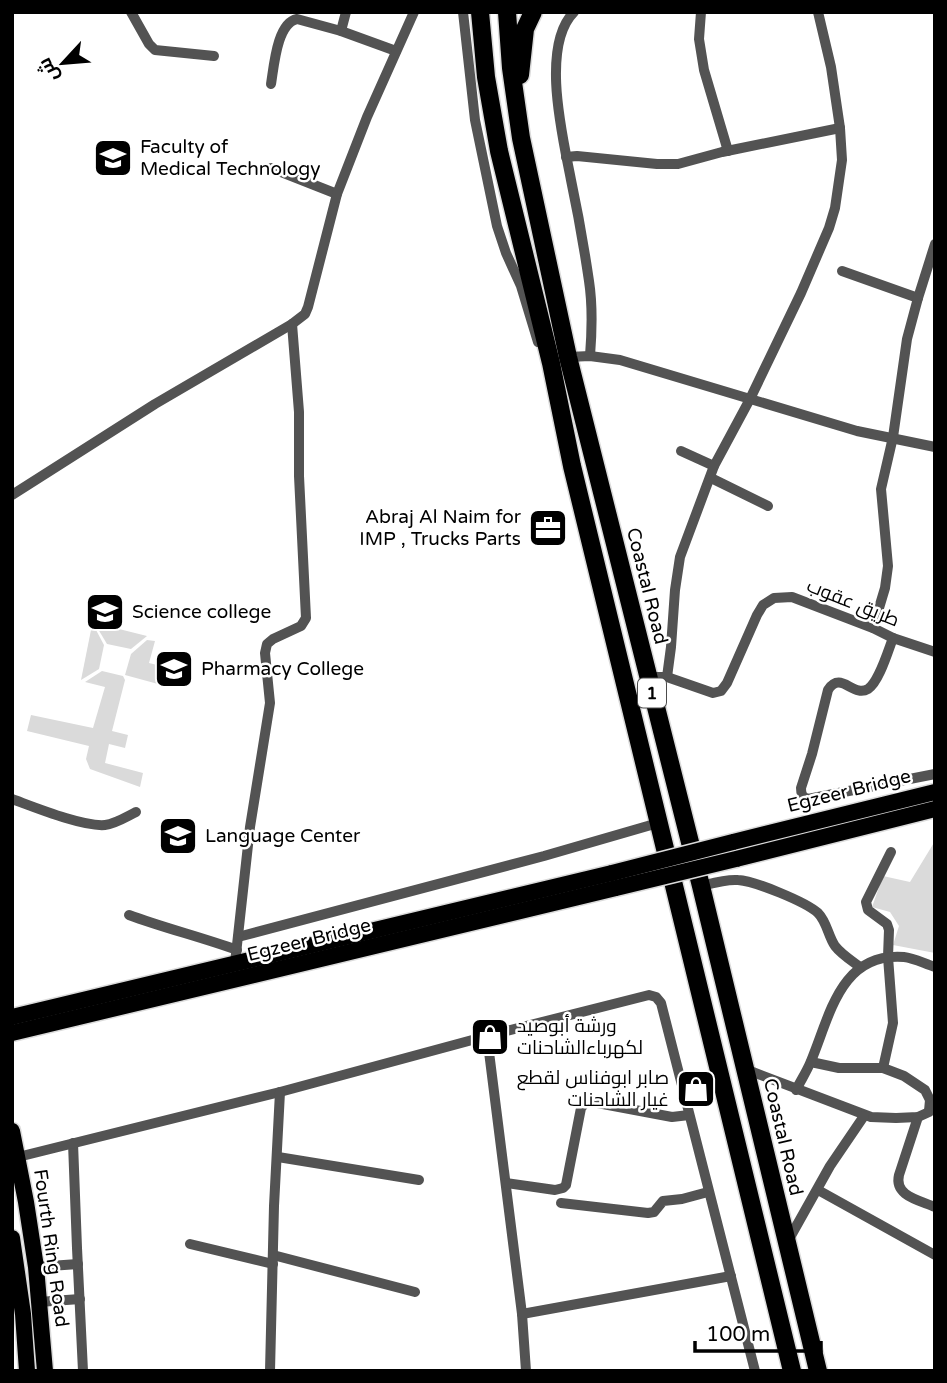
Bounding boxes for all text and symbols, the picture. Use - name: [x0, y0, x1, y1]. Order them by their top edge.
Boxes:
- north arrow: [28, 28, 98, 98]
- text: ش: [33, 54, 64, 86]
- place label: Faculty of Medical Technology: [140, 136, 320, 180]
- school or university icon: Faculty of Medical Technology: [92, 137, 134, 179]
- place label: Abraj Al Naim for IMP , Trucks Parts: [359, 506, 522, 550]
- office icon: Abraj Al Naim for IMP , Trucks Parts: [527, 507, 569, 549]
- street label: Coastal Road: [622, 525, 672, 647]
- street label: طريق عقوب: [803, 574, 902, 632]
- school or university icon: Science college: [84, 591, 126, 633]
- place label: Science college: [132, 601, 271, 623]
- school or university icon: Pharmacy College: [153, 648, 195, 690]
- place label: Pharmacy College: [201, 658, 364, 680]
- road number: 1: [638, 678, 666, 708]
- street label: Egzeer Bridge: [785, 765, 913, 817]
- school or university icon: Language Center: [157, 815, 199, 857]
- place label: Language Center: [205, 825, 361, 847]
- street label: Egzeer Bridge: [245, 914, 373, 966]
- place label: ورشة أبوصيد لكهرباءالشاحنات: [517, 1014, 643, 1059]
- shop icon: ورشة أبوصيد لكهرباءالشاحنات: [469, 1016, 511, 1058]
- place label: صابر ابوفناس لقطع غيار الشاحنات: [517, 1067, 669, 1111]
- shop icon: صابر ابوفناس لقطع غيار الشاحنات: [675, 1068, 717, 1110]
- street label: Coastal Road: [759, 1076, 807, 1198]
- street label: Fourth Ring Road: [29, 1168, 73, 1328]
- scale bar: [695, 1310, 821, 1354]
- text: 100 m: [706, 1322, 770, 1347]

